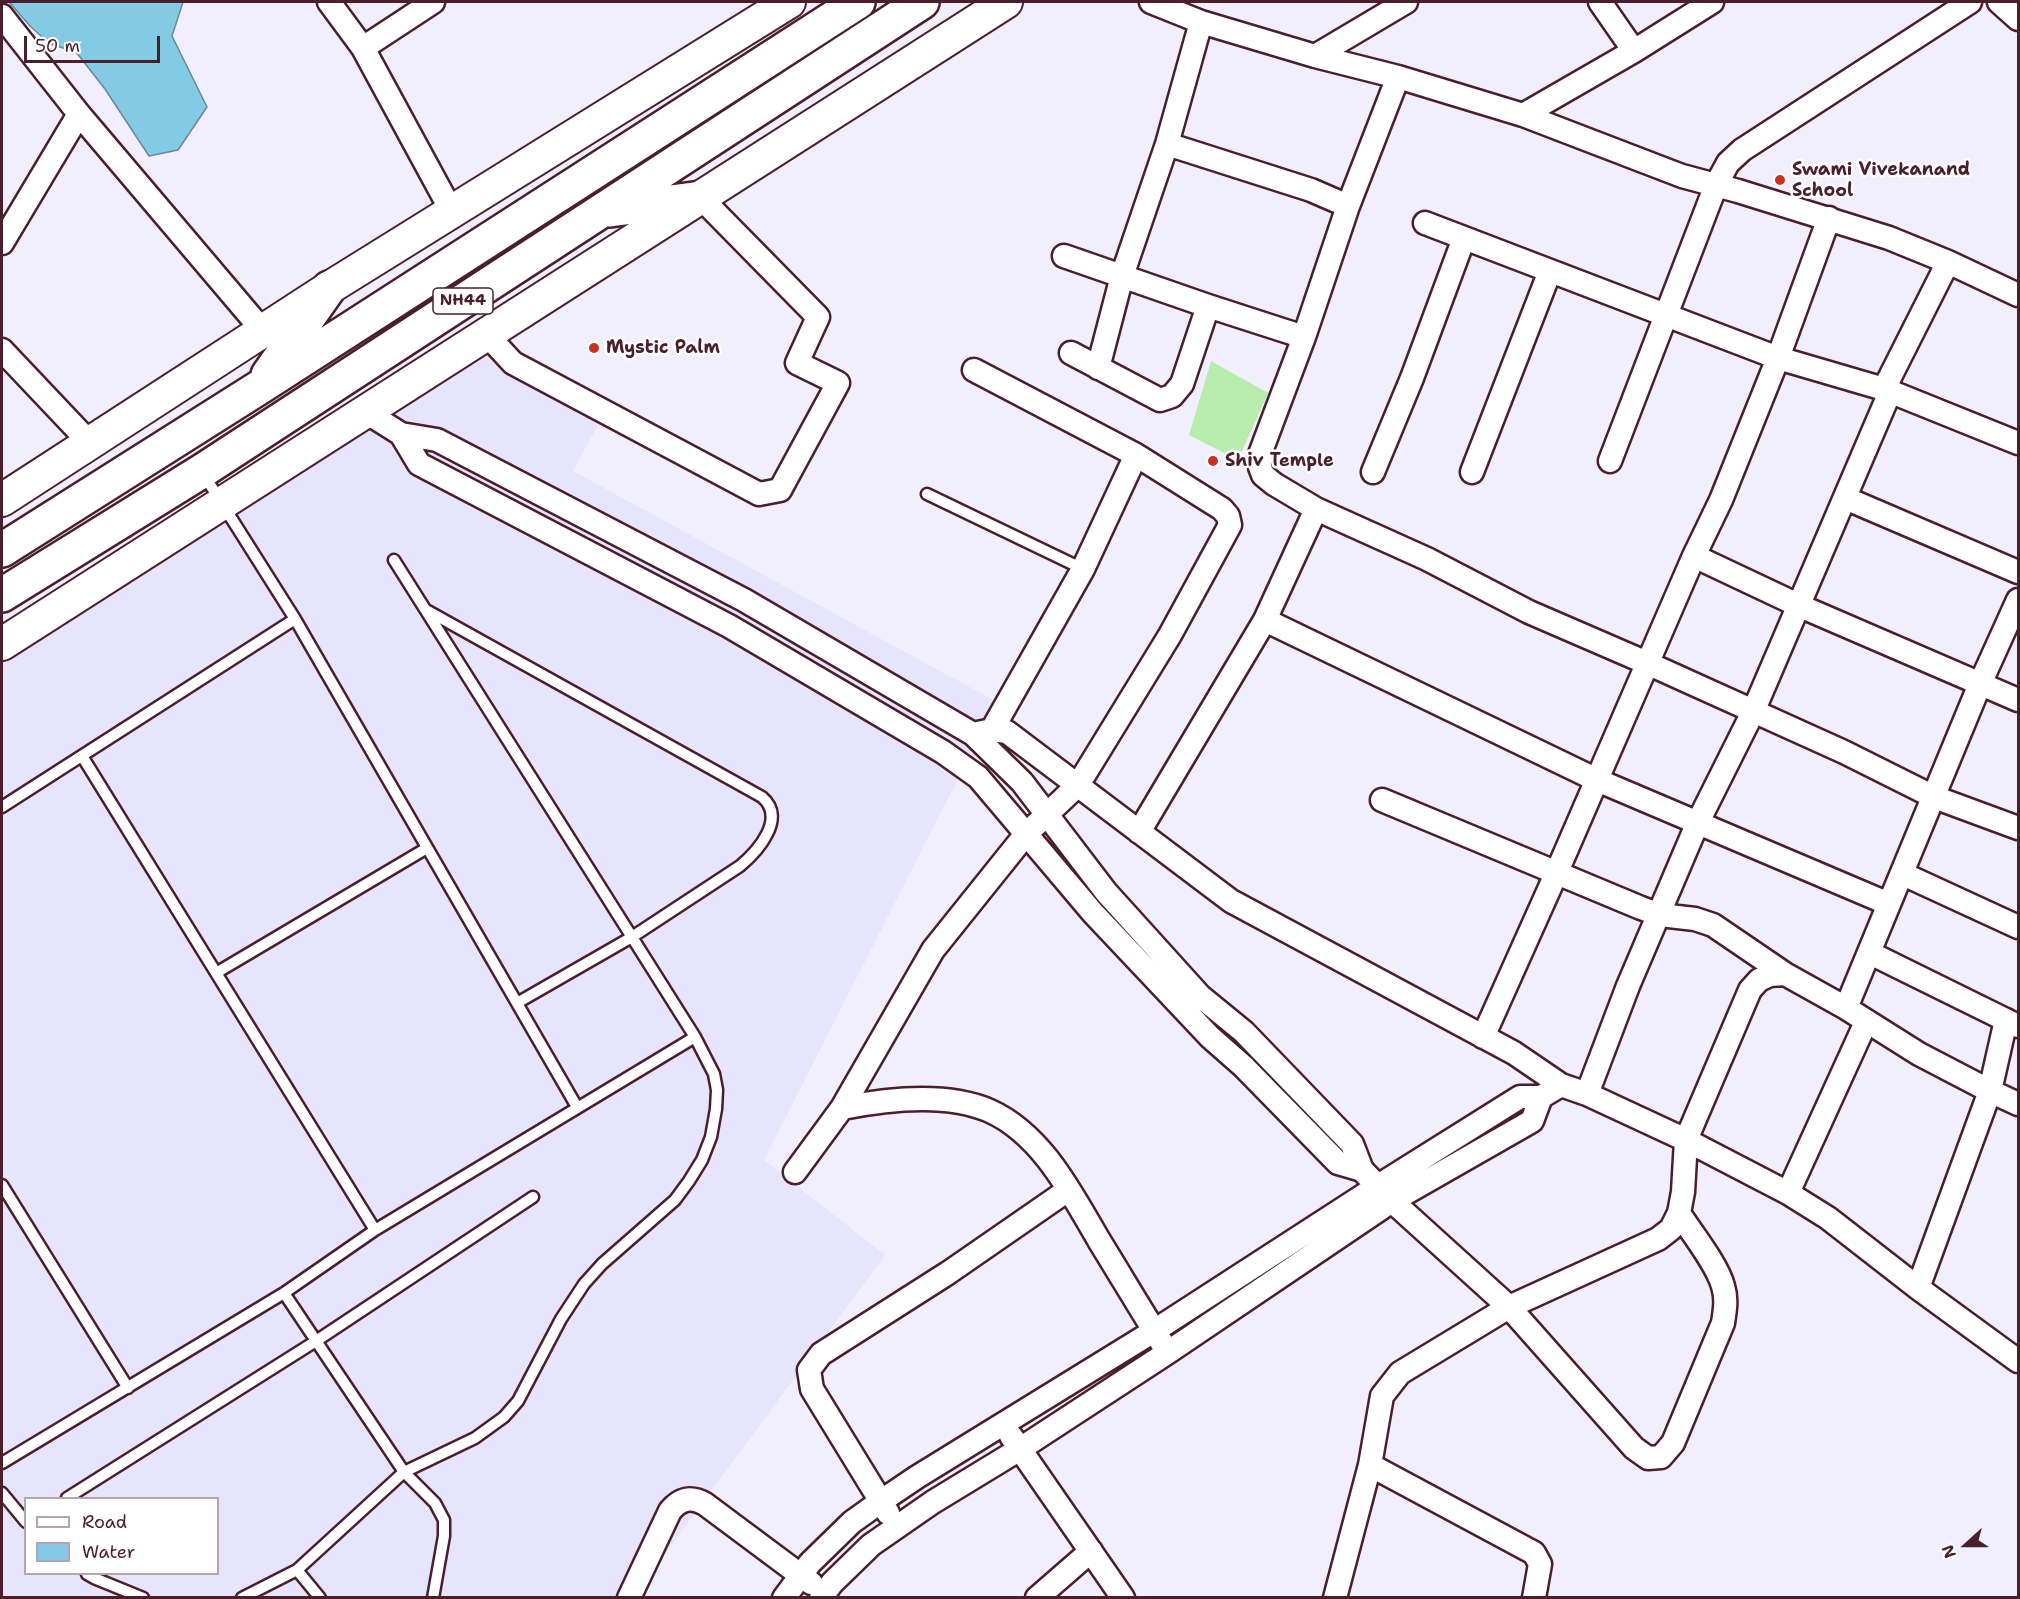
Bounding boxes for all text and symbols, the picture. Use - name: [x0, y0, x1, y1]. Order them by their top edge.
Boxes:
- scale bar: [27, 24, 164, 62]
- text: 50 m: [35, 34, 80, 58]
- place label: Swami Vivekanand School: [1792, 159, 1970, 201]
- marker: Swami Vivekanand School: [1773, 173, 1787, 187]
- road number: NH44: [433, 288, 493, 314]
- place label: Mystic Palm: [606, 337, 720, 359]
- marker: Mystic Palm: [587, 341, 601, 355]
- place label: Shiv Temple: [1225, 450, 1334, 472]
- marker: Shiv Temple: [1206, 454, 1220, 468]
- legend: [24, 1497, 219, 1575]
- text: Road: [82, 1510, 127, 1534]
- north arrow: [1936, 1515, 1996, 1575]
- text: Water: [82, 1540, 135, 1564]
- text: N: [1937, 1542, 1961, 1561]

